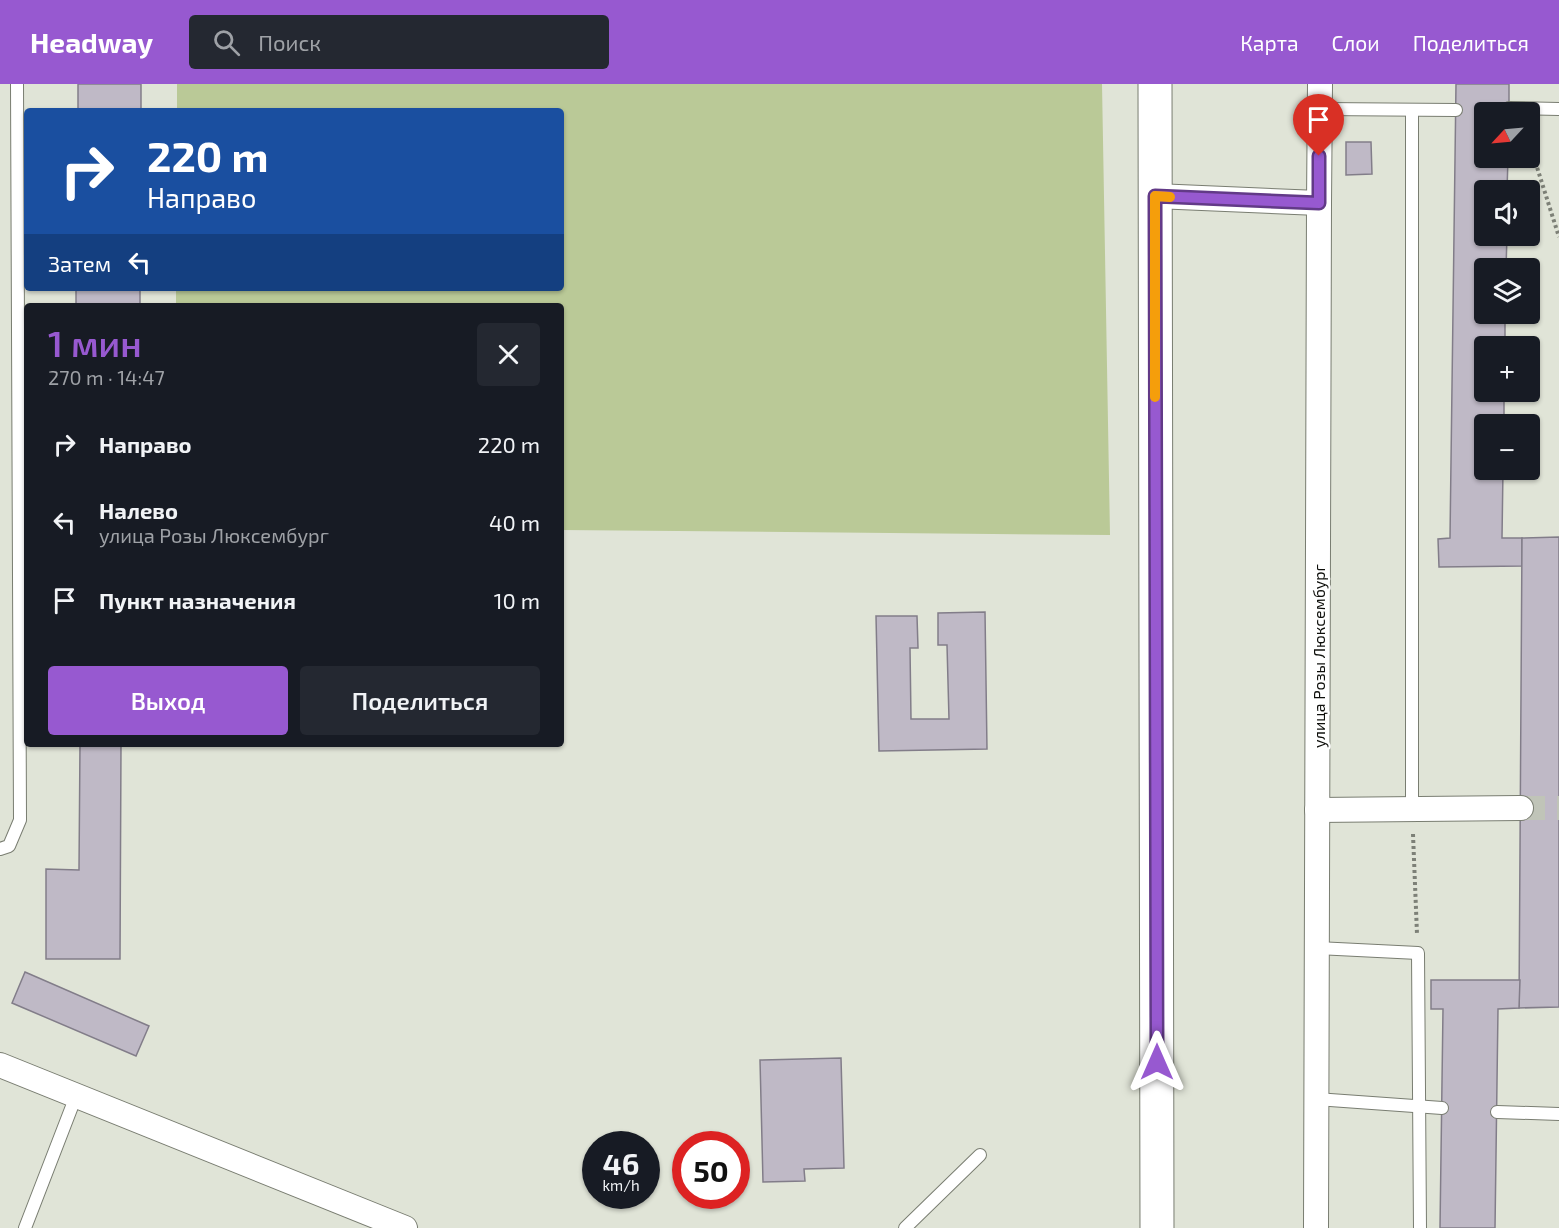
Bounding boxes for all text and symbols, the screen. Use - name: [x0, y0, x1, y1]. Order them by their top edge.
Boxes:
- search box: [189, 15, 609, 69]
- text: Headway: [30, 25, 153, 59]
- icon: search: [210, 26, 243, 59]
- text: Поиск: [258, 29, 321, 55]
- text: Карта: [1240, 30, 1299, 55]
- text: Слои: [1332, 30, 1380, 55]
- text: Поделиться: [1413, 30, 1529, 55]
- pin: [1293, 94, 1344, 156]
- north arrow: [1474, 102, 1540, 168]
- map controls: [1474, 102, 1540, 480]
- icon: arrive: [1302, 103, 1335, 136]
- text: 220 m: [147, 130, 268, 180]
- icon: right: [48, 132, 126, 210]
- button: sound: [1474, 180, 1540, 246]
- text: Направо: [147, 181, 256, 213]
- icon: left: [123, 246, 156, 279]
- text: Затем: [48, 250, 111, 276]
- button: layers: [1474, 258, 1540, 324]
- text: 1 мин: [48, 321, 142, 364]
- button: close: [477, 323, 540, 386]
- button: +: [1474, 336, 1540, 402]
- text: 270 m · 14:47: [48, 365, 165, 389]
- button: −: [1474, 414, 1540, 480]
- icon: right: [48, 428, 81, 461]
- text: Направо: [99, 431, 192, 457]
- text: 220 m: [478, 431, 540, 457]
- text: Налево: [99, 497, 178, 523]
- icon: left: [48, 506, 81, 539]
- text: 40 m: [489, 509, 540, 535]
- text: улица Розы Люксембург: [99, 523, 329, 547]
- street label: улица Розы Люксембург: [1309, 563, 1329, 748]
- icon: arrive: [48, 584, 81, 617]
- text: Пункт назначения: [99, 587, 296, 613]
- text: 10 m: [494, 587, 540, 613]
- button: Выход: [48, 666, 288, 735]
- button: Поделиться: [300, 666, 540, 735]
- position arrow: [1125, 1030, 1189, 1094]
- speed limit sign: 50: [672, 1131, 750, 1209]
- text: 46: [603, 1145, 639, 1181]
- text: km/h: [602, 1176, 640, 1194]

